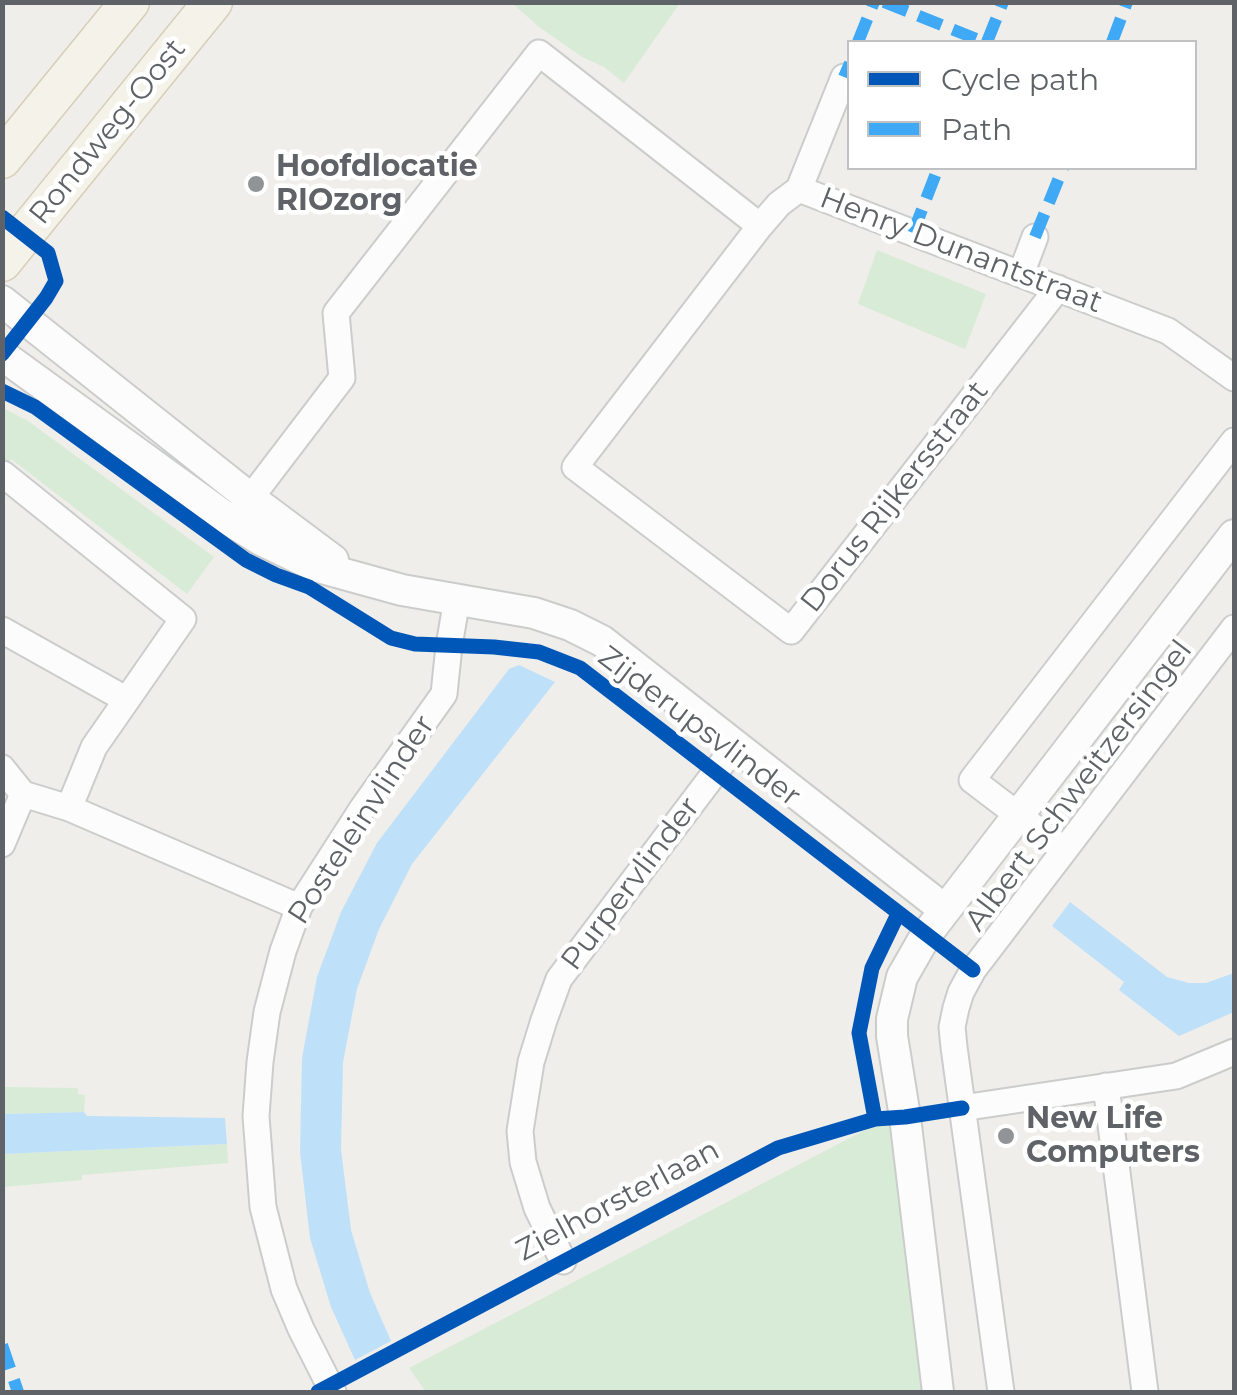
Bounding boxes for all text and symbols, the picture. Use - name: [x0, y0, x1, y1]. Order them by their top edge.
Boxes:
- street label: Rondweg-Oost: [22, 32, 194, 232]
- legend: [847, 40, 1197, 170]
- text: Cycle path: [941, 61, 1099, 98]
- text: Path: [941, 111, 1012, 148]
- place label: Hoofdlocatie RIOzorg: [276, 149, 478, 220]
- marker: Hoofdlocatie RIOzorg: [245, 173, 267, 195]
- street label: Henry Dunantstraat: [815, 181, 1107, 321]
- street label: Dorus Rijkersstraat: [794, 374, 996, 620]
- street label: Albert Schweitzersingel: [958, 634, 1200, 938]
- street label: Zijderupsvlinder: [591, 639, 807, 815]
- street label: Posteleinvlinder: [281, 709, 443, 931]
- street label: Purpervlinder: [554, 790, 708, 978]
- place label: New Life Computers: [1026, 1101, 1200, 1172]
- marker: New Life Computers: [995, 1125, 1017, 1147]
- street label: Zielhorsterlaan: [510, 1132, 726, 1270]

